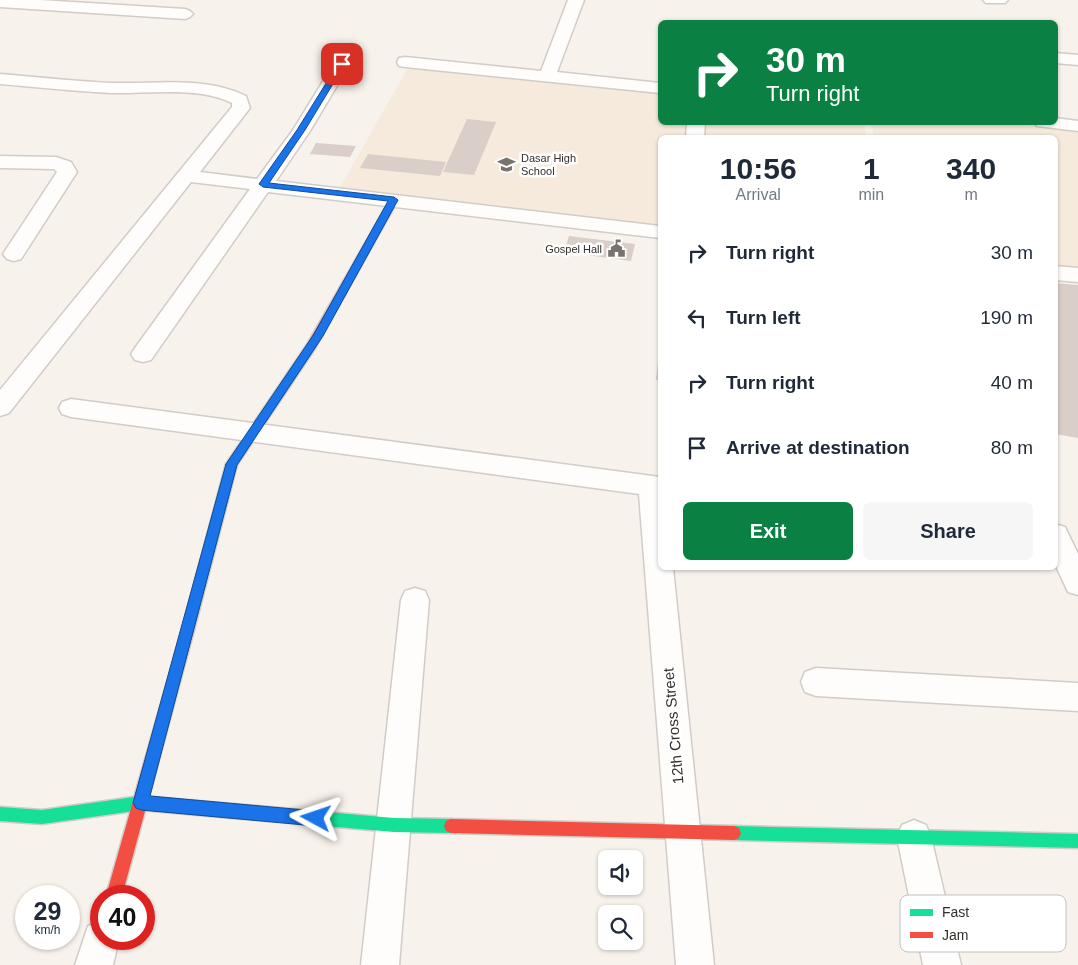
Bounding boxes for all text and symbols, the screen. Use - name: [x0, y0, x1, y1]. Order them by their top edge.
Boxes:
- icon: right: [683, 40, 748, 105]
- text: 30 m: [766, 40, 846, 79]
- pin: [321, 43, 363, 85]
- icon: arrive: [328, 50, 356, 78]
- text: Turn right: [766, 81, 859, 106]
- place label: Dasar High School: [521, 152, 576, 177]
- text: 10:56: [720, 152, 797, 185]
- text: 1: [863, 152, 880, 185]
- text: 340: [946, 152, 996, 185]
- school or university icon: Dasar High School: [497, 154, 517, 174]
- text: Arrival: [736, 186, 781, 203]
- text: min: [858, 186, 884, 203]
- text: m: [964, 186, 978, 203]
- public building icon: Gospel Hall: [606, 239, 626, 259]
- icon: right: [683, 239, 711, 267]
- text: Turn right: [726, 242, 814, 263]
- text: 30 m: [991, 242, 1033, 263]
- place label: Gospel Hall: [545, 243, 602, 255]
- icon: left: [683, 304, 711, 332]
- text: Turn left: [726, 307, 801, 328]
- text: 190 m: [980, 307, 1033, 328]
- icon: right: [683, 369, 711, 397]
- text: Turn right: [726, 372, 814, 393]
- text: 40 m: [991, 372, 1033, 393]
- icon: arrive: [683, 434, 711, 462]
- text: Arrive at destination: [726, 437, 910, 458]
- text: 80 m: [991, 437, 1033, 458]
- button: Exit: [683, 502, 853, 560]
- button: Share: [863, 502, 1033, 560]
- street label: 12th Cross Street: [659, 666, 687, 785]
- position arrow: [289, 791, 341, 843]
- map controls: [598, 850, 643, 950]
- button: sound: [598, 850, 643, 895]
- speed limit sign: 40: [90, 885, 155, 950]
- legend: [900, 895, 1066, 952]
- text: 29: [34, 897, 61, 925]
- text: Fast: [942, 904, 969, 920]
- button: search: [598, 905, 643, 950]
- text: km/h: [34, 923, 61, 937]
- text: Jam: [942, 927, 968, 943]

